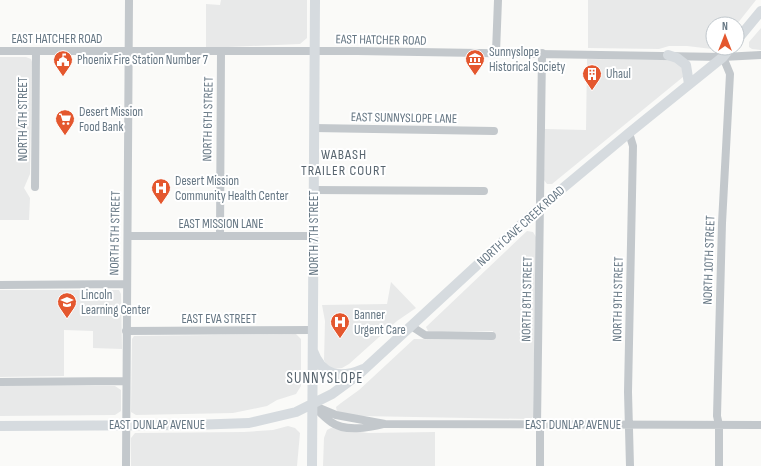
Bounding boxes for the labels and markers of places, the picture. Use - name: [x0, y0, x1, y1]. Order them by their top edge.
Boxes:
- place label: Sunnyslope Historical Society: [489, 44, 565, 75]
- museum icon: Sunnyslope Historical Society: [464, 48, 486, 76]
- public building icon: Phoenix Fire Station Number 7: [52, 49, 74, 77]
- place label: Phoenix Fire Station Number 7: [77, 52, 209, 68]
- building icon: Uhaul: [581, 63, 603, 91]
- place label: Uhaul: [606, 66, 631, 82]
- place label: Desert Mission Food Bank: [79, 104, 143, 135]
- supermarket icon: Desert Mission Food Bank: [54, 108, 76, 136]
- place label: Desert Mission Community Health Center: [175, 173, 289, 204]
- hospital icon: Desert Mission Community Health Center: [150, 177, 172, 205]
- place label: Lincoln Learning Center: [81, 287, 151, 318]
- school or university icon: Lincoln Learning Center: [56, 291, 78, 319]
- place label: Banner Urgent Care: [354, 307, 406, 338]
- hospital icon: Banner Urgent Care: [329, 311, 351, 339]

